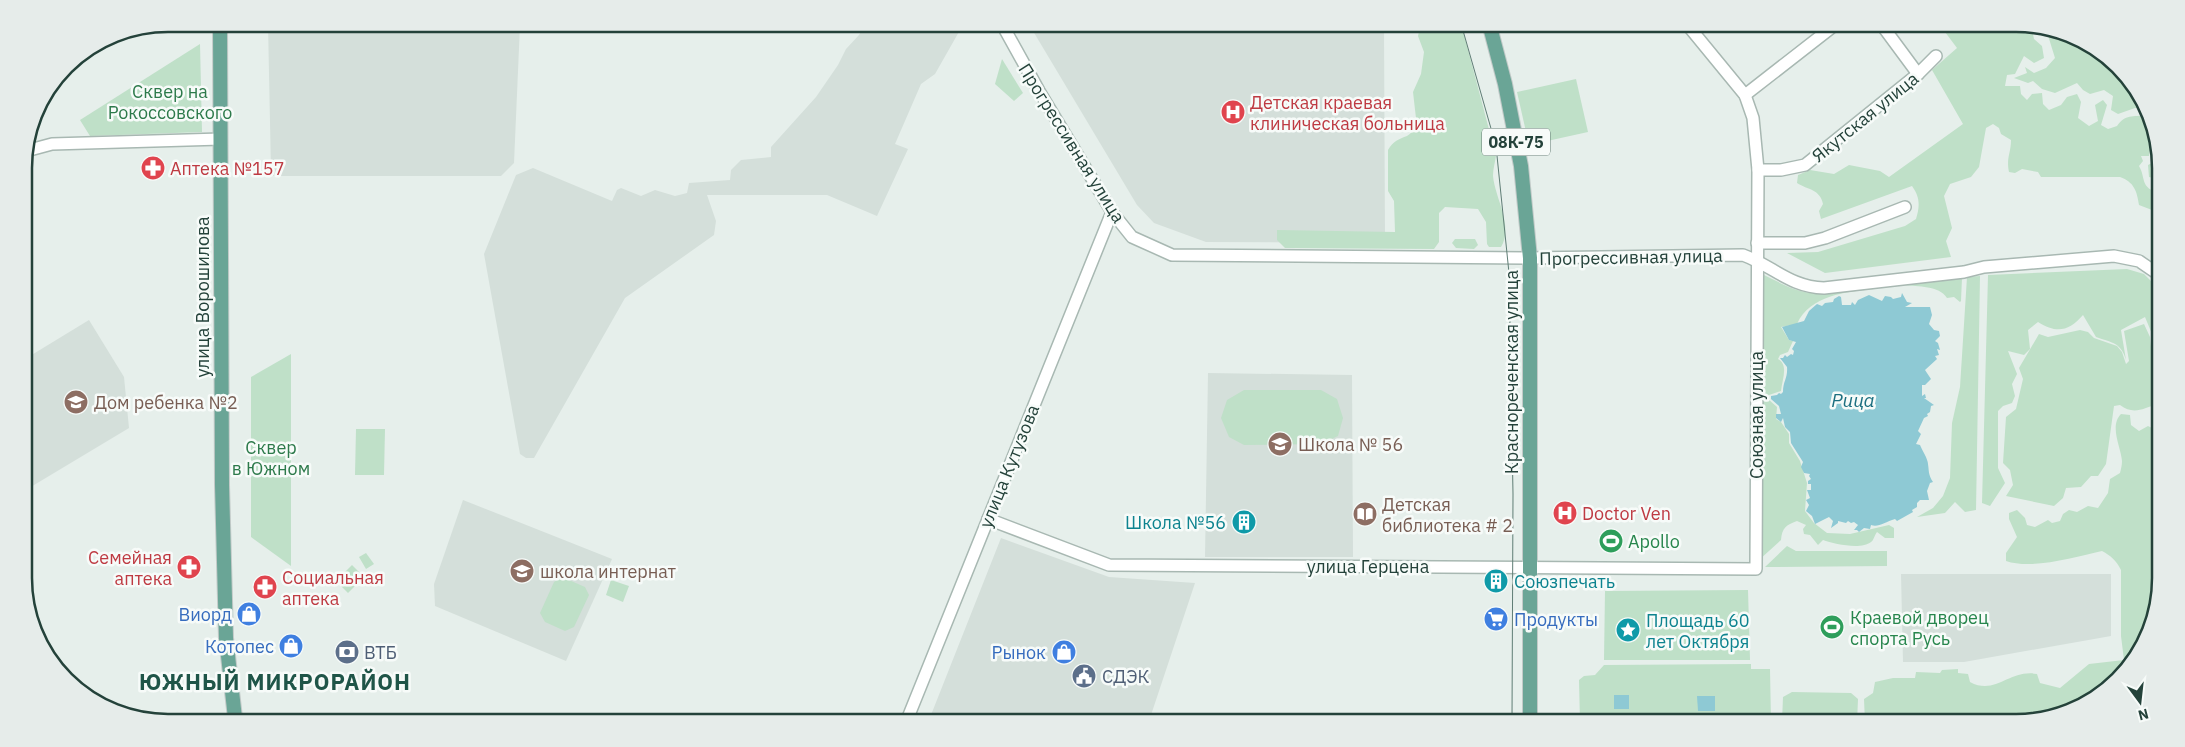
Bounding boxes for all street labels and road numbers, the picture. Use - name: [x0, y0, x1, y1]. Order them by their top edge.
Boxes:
- street label: Прогрессивная улица: [1014, 59, 1131, 227]
- street label: Якутская улица: [1807, 67, 1923, 167]
- road number: 08К-75: [1482, 128, 1550, 156]
- street label: улица Ворошилова: [191, 216, 214, 378]
- street label: Прогрессивная улица: [1539, 244, 1723, 270]
- street label: Краснореченская улица: [1500, 269, 1523, 474]
- street label: Союзная улица: [1745, 351, 1768, 479]
- street label: улица Кутузова: [974, 401, 1044, 531]
- street label: улица Герцена: [1307, 555, 1430, 578]

